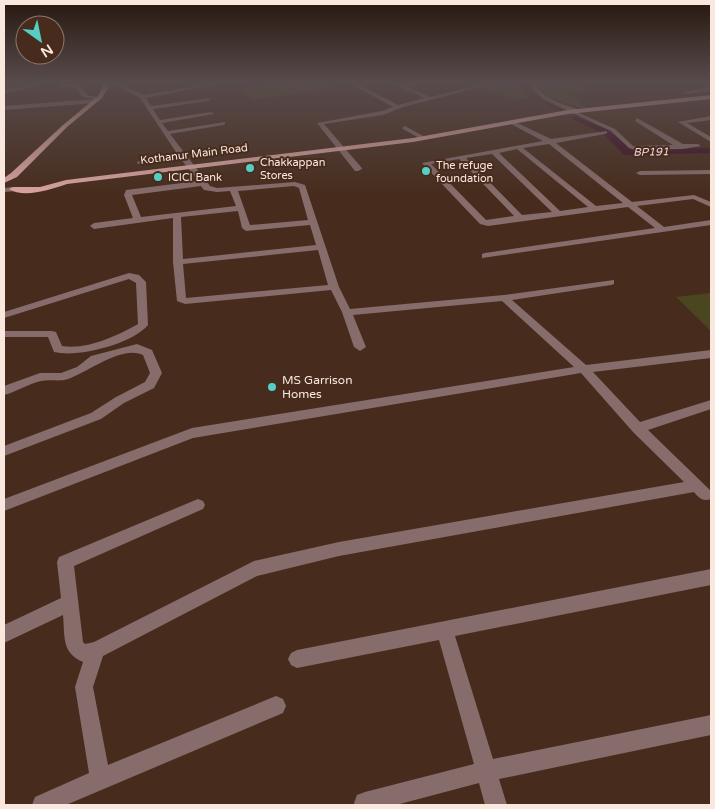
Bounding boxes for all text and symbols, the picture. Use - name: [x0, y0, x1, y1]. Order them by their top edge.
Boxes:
- north arrow: [15, 15, 65, 65]
- text: N: [37, 40, 56, 61]
- street label: Kothanur Main Road: [139, 141, 249, 167]
- water label: BP191: [633, 145, 669, 159]
- place label: Chakkappan Stores: [260, 156, 325, 182]
- place label: The refuge foundation: [436, 159, 493, 185]
- marker: Chakkappan Stores: [244, 162, 256, 174]
- marker: The refuge foundation: [420, 165, 432, 177]
- marker: ICICI Bank: [152, 171, 164, 183]
- place label: ICICI Bank: [168, 171, 222, 184]
- place label: MS Garrison Homes: [282, 373, 352, 401]
- marker: MS Garrison Homes: [266, 381, 278, 393]

